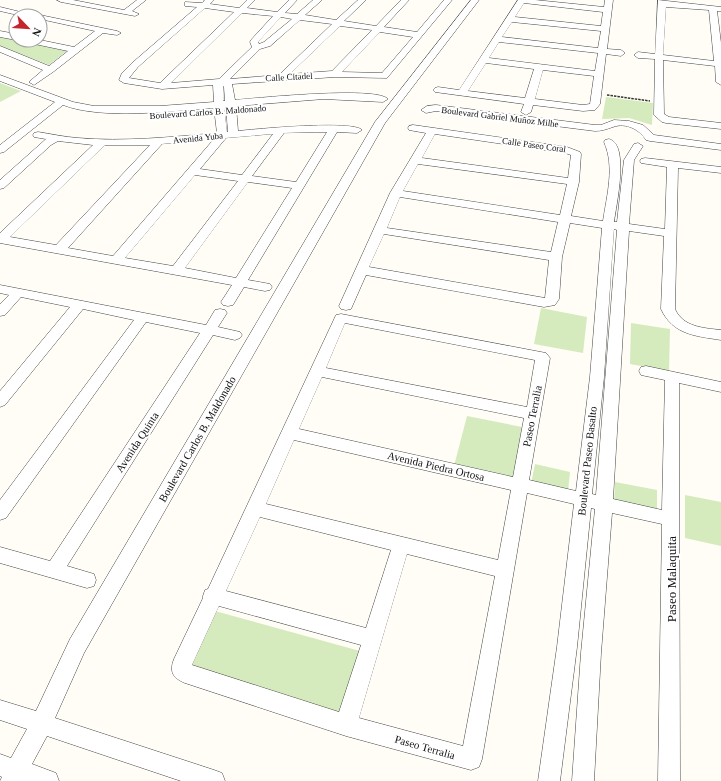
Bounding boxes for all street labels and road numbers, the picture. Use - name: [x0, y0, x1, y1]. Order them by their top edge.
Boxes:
- street label: Calle Citadel: [265, 71, 313, 83]
- street label: Boulevard Carlos B. Maldonado: [149, 103, 267, 121]
- street label: Boulevard Gabriel Muñoz Milhe: [441, 105, 559, 129]
- street label: Avenida Yuba: [172, 130, 224, 146]
- street label: Calle Paseo Coral: [501, 136, 567, 155]
- street label: Boulevard Carlos B. Maldonado: [156, 374, 238, 504]
- street label: Paseo Terralia: [520, 384, 544, 448]
- street label: Boulevard Paseo Basalto: [575, 405, 599, 516]
- street label: Avenida Quinta: [113, 410, 161, 474]
- street label: Avenida Piedra Ortosa: [386, 449, 486, 483]
- street label: Paseo Malaquita: [664, 536, 679, 622]
- street label: Paseo Terralia: [393, 733, 457, 761]

